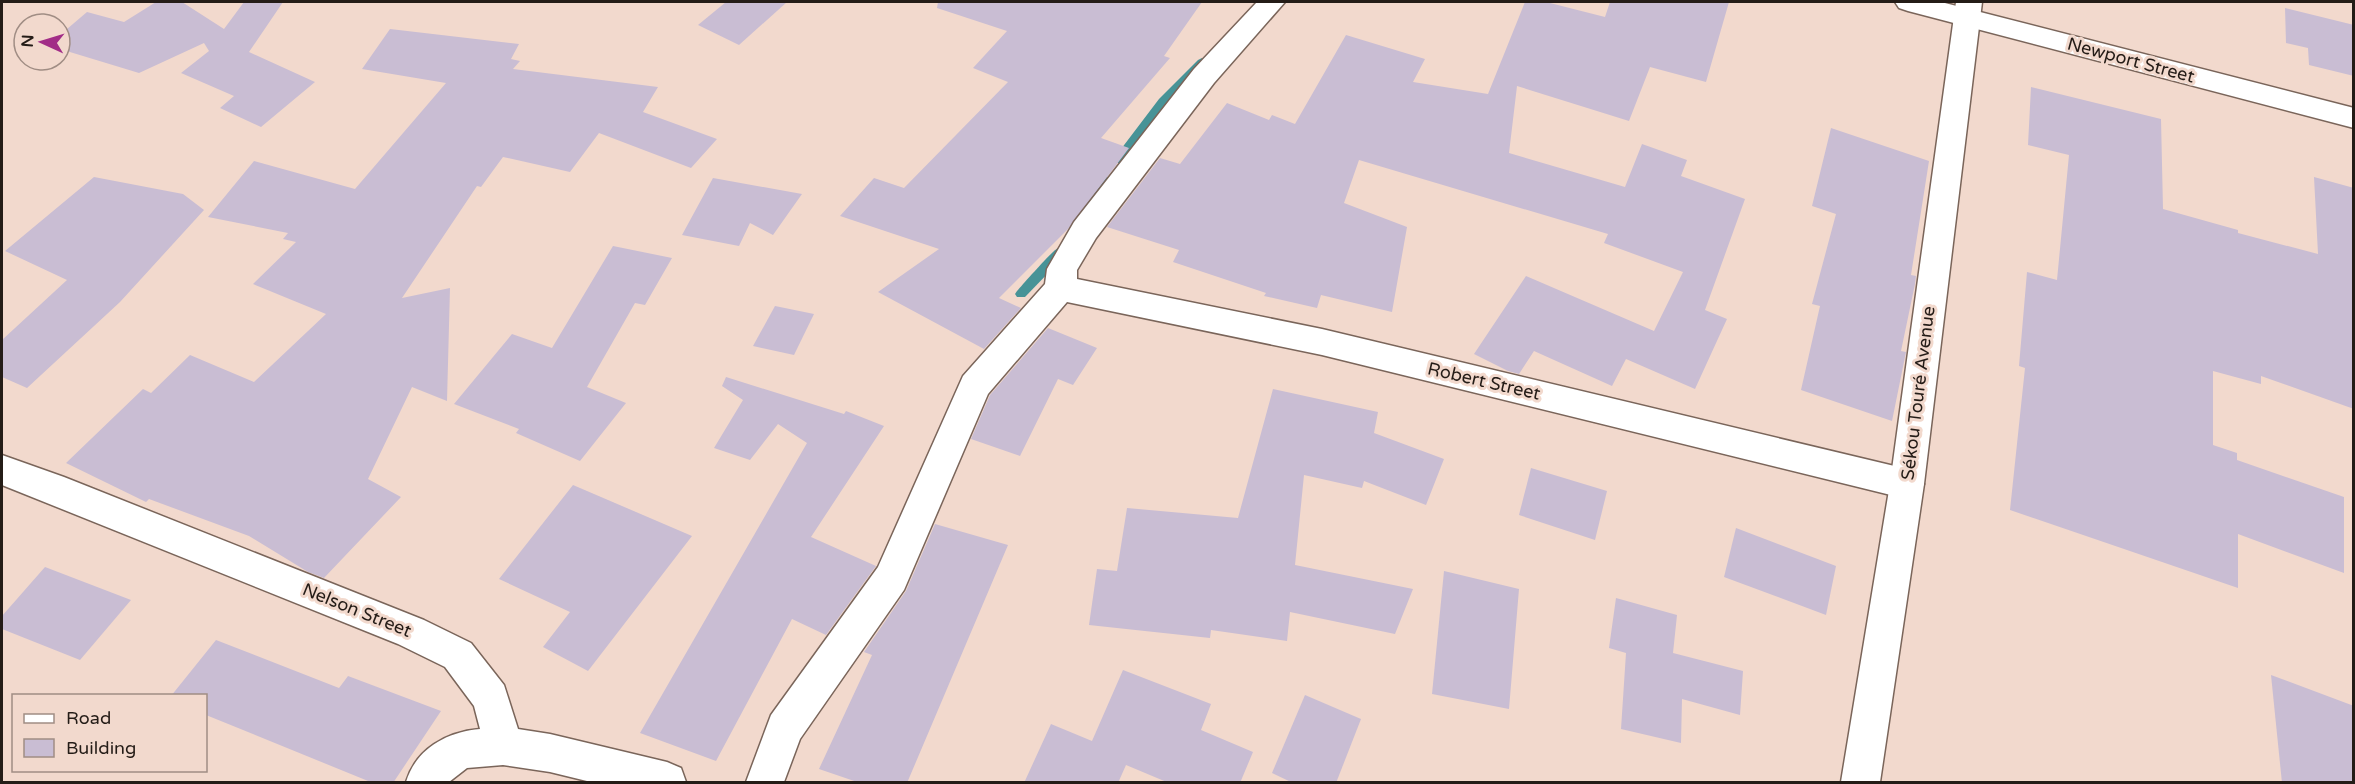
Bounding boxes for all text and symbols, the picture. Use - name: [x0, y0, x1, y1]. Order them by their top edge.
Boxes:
- north arrow: [12, 12, 72, 72]
- street label: Newport Street: [2065, 32, 2197, 88]
- text: N: [18, 34, 38, 48]
- street label: Sékou Touré Avenue: [1896, 305, 1940, 481]
- street label: Robert Street: [1425, 357, 1543, 405]
- street label: Nelson Street: [299, 578, 415, 642]
- legend: [12, 694, 207, 772]
- text: Road: [66, 707, 111, 729]
- text: Building: [66, 737, 136, 759]

